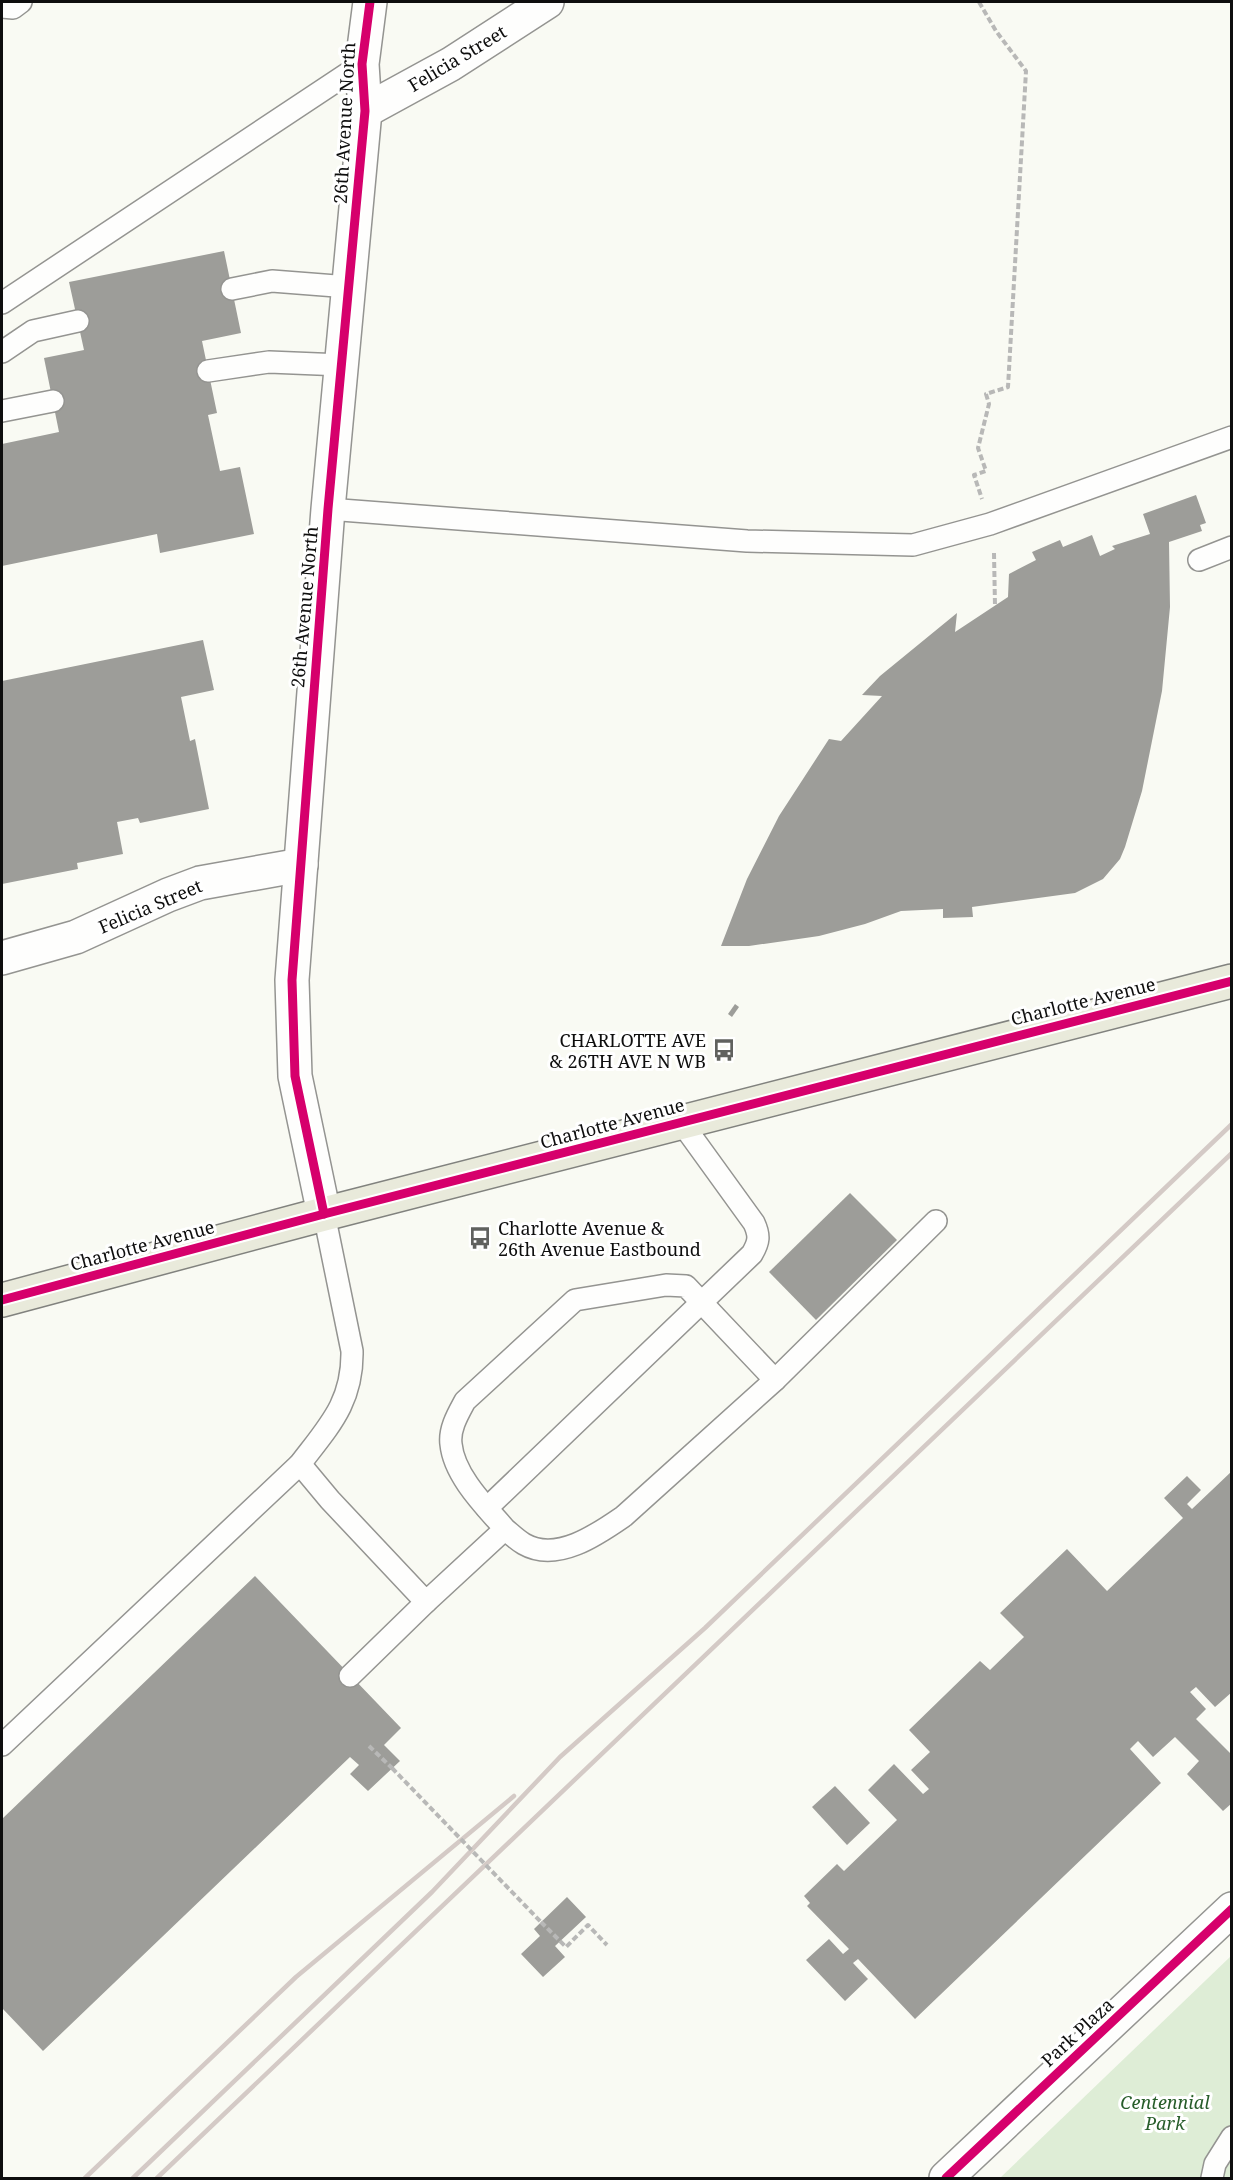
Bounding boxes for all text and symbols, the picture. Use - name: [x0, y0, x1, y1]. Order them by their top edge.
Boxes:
- street label: Felicia Street: [403, 19, 511, 97]
- street label: 26th Avenue North: [328, 42, 360, 204]
- street label: 26th Avenue North: [285, 525, 323, 689]
- street label: Felicia Street: [94, 873, 206, 939]
- street label: Charlotte Avenue: [1008, 971, 1158, 1031]
- place label: CHARLOTTE AVE & 26TH AVE N WB: [550, 1028, 706, 1073]
- bus stop icon: CHARLOTTE AVE & 26TH AVE N WB: [711, 1037, 737, 1063]
- street label: Charlotte Avenue: [537, 1092, 687, 1154]
- street label: Charlotte Avenue: [67, 1214, 217, 1276]
- place label: Charlotte Avenue & 26th Avenue Eastbound: [498, 1216, 701, 1261]
- bus stop icon: Charlotte Avenue & 26th Avenue Eastbound: [467, 1225, 493, 1251]
- street label: Park Plaza: [1036, 1992, 1118, 2072]
- park label: Centennial Park: [1120, 2090, 1210, 2135]

